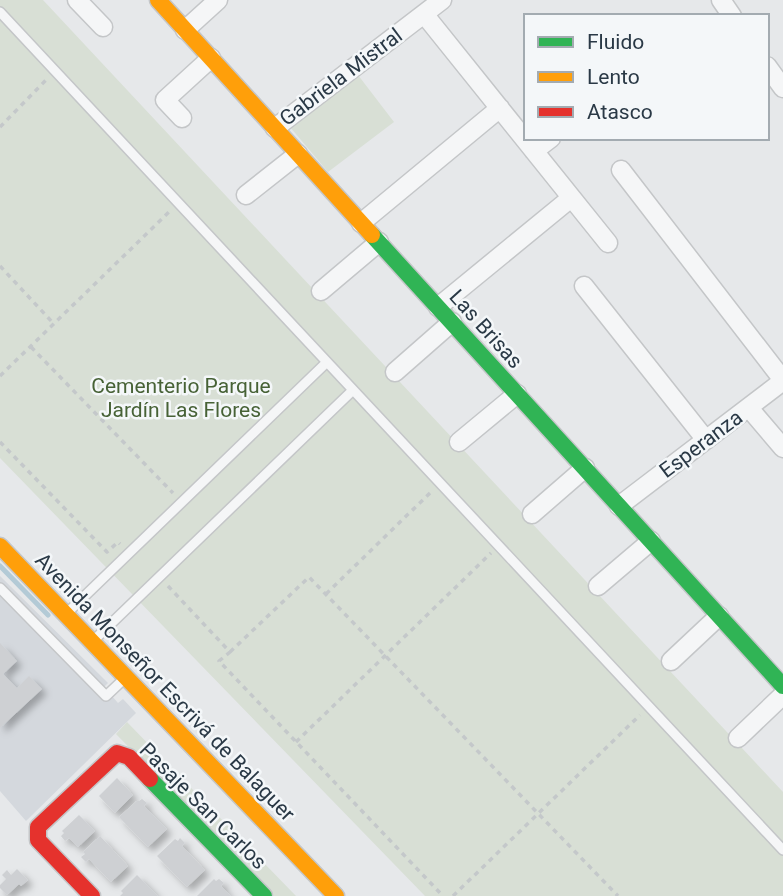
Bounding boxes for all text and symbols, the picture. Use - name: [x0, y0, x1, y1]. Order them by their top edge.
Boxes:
- legend: [524, 14, 769, 140]
- street label: Gabriela Mistral: [275, 23, 407, 131]
- text: Fluido: [587, 30, 644, 54]
- text: Lento: [587, 65, 640, 89]
- text: Atasco: [587, 100, 653, 124]
- street label: Las Brisas: [445, 285, 527, 373]
- park label: Cementerio Parque Jardín Las Flores: [91, 374, 271, 422]
- street label: Esperanza: [655, 405, 747, 483]
- street label: Avenida Monseñor Escrivá de Balaguer: [30, 548, 300, 826]
- street label: Pasaje San Carlos: [135, 738, 271, 874]

